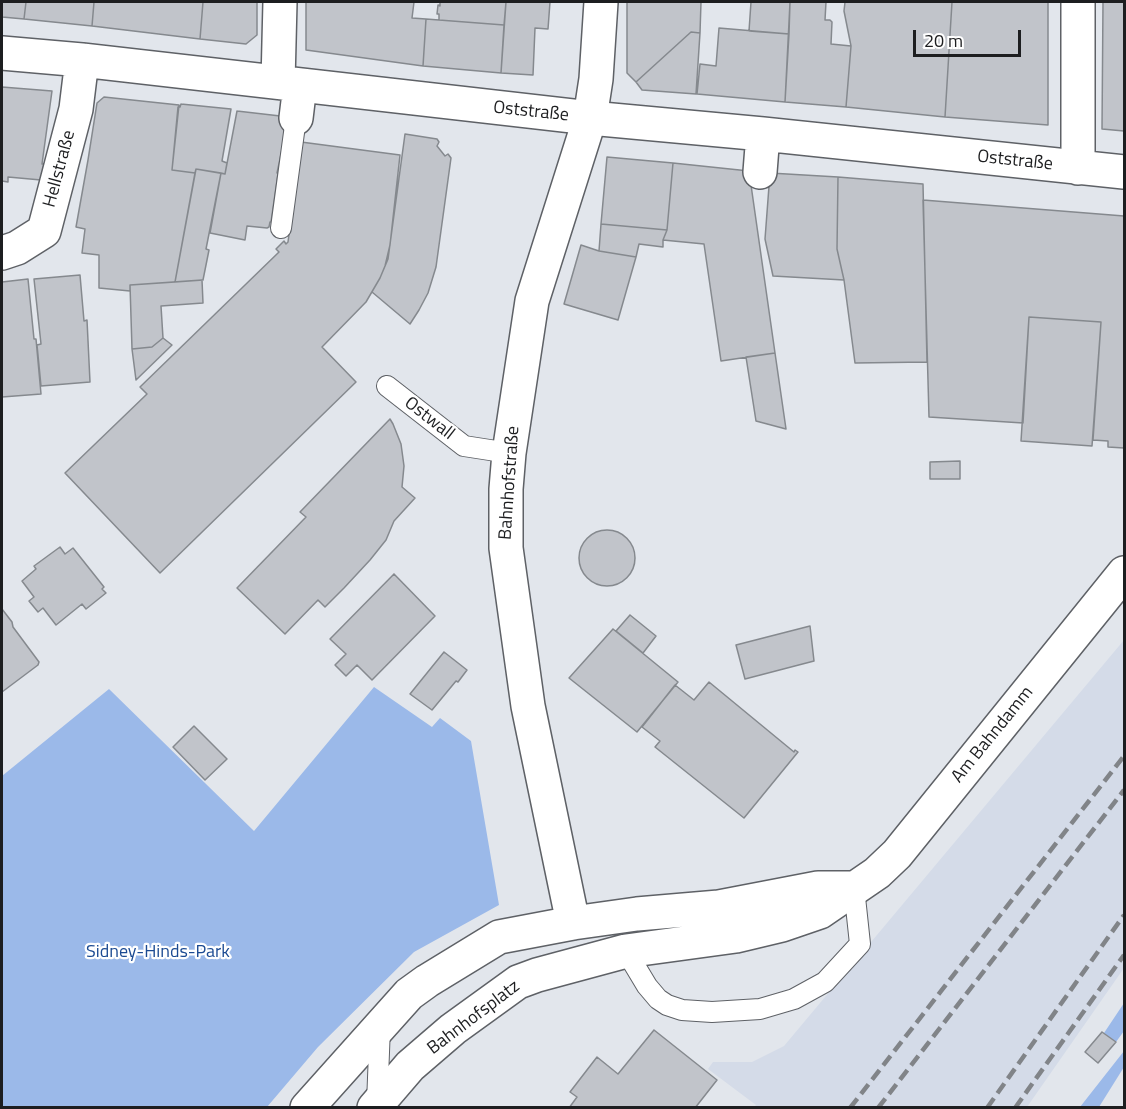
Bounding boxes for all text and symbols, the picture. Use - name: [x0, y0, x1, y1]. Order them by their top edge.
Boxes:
- scale bar: [916, 18, 1024, 56]
- text: 20 m: [924, 27, 963, 54]
- street label: Oststraße: [492, 97, 570, 127]
- street label: Hellstraße: [39, 128, 81, 210]
- street label: Oststraße: [976, 146, 1054, 176]
- street label: Ostwall: [400, 393, 458, 445]
- street label: Bahnhofstraße: [495, 425, 525, 541]
- street label: Am Bahndamm: [948, 682, 1038, 788]
- park label: Sidney-Hinds-Park: [86, 942, 230, 964]
- street label: Bahnhofsplatz: [424, 976, 524, 1060]

